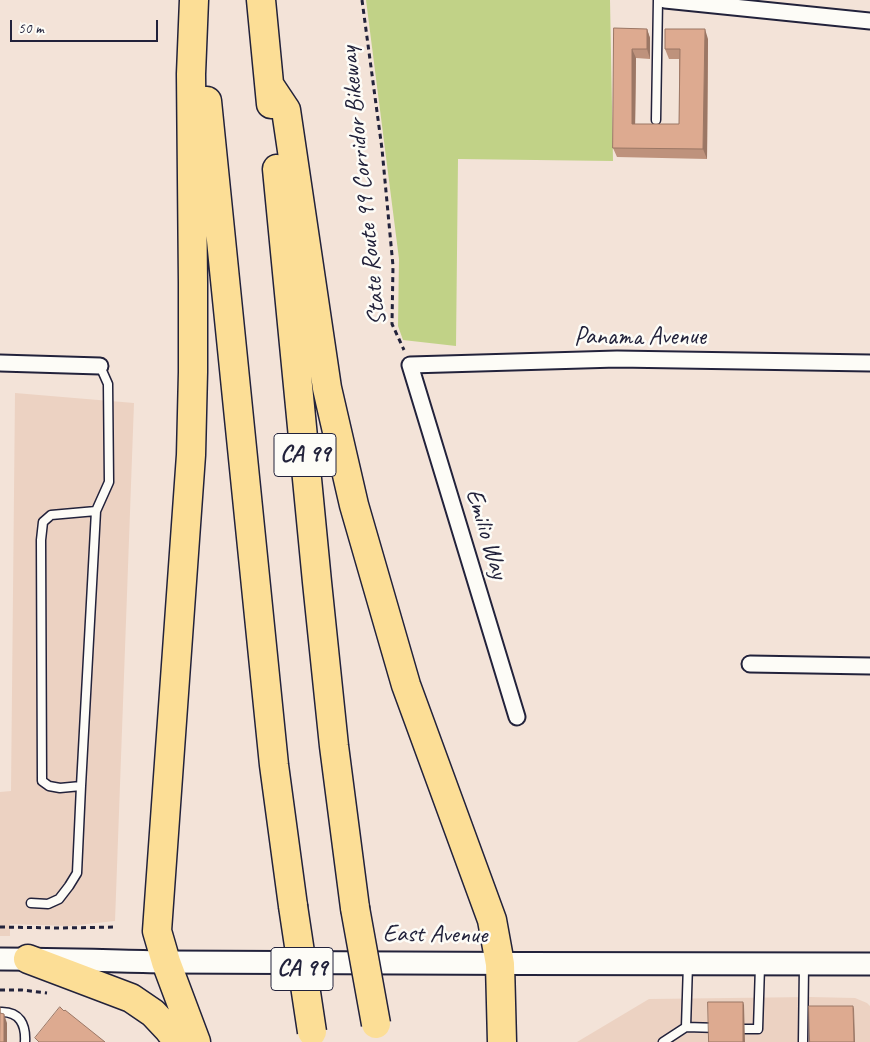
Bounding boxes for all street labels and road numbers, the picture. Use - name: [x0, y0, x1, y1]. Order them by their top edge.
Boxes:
- street label: State Route 99 Corridor Bikeway: [334, 45, 394, 327]
- street label: Panama Avenue: [574, 322, 706, 352]
- road number: CA 99: [274, 434, 336, 476]
- street label: Emilio Way: [458, 485, 514, 583]
- street label: East Avenue: [383, 919, 487, 951]
- road number: CA 99: [271, 948, 333, 991]

